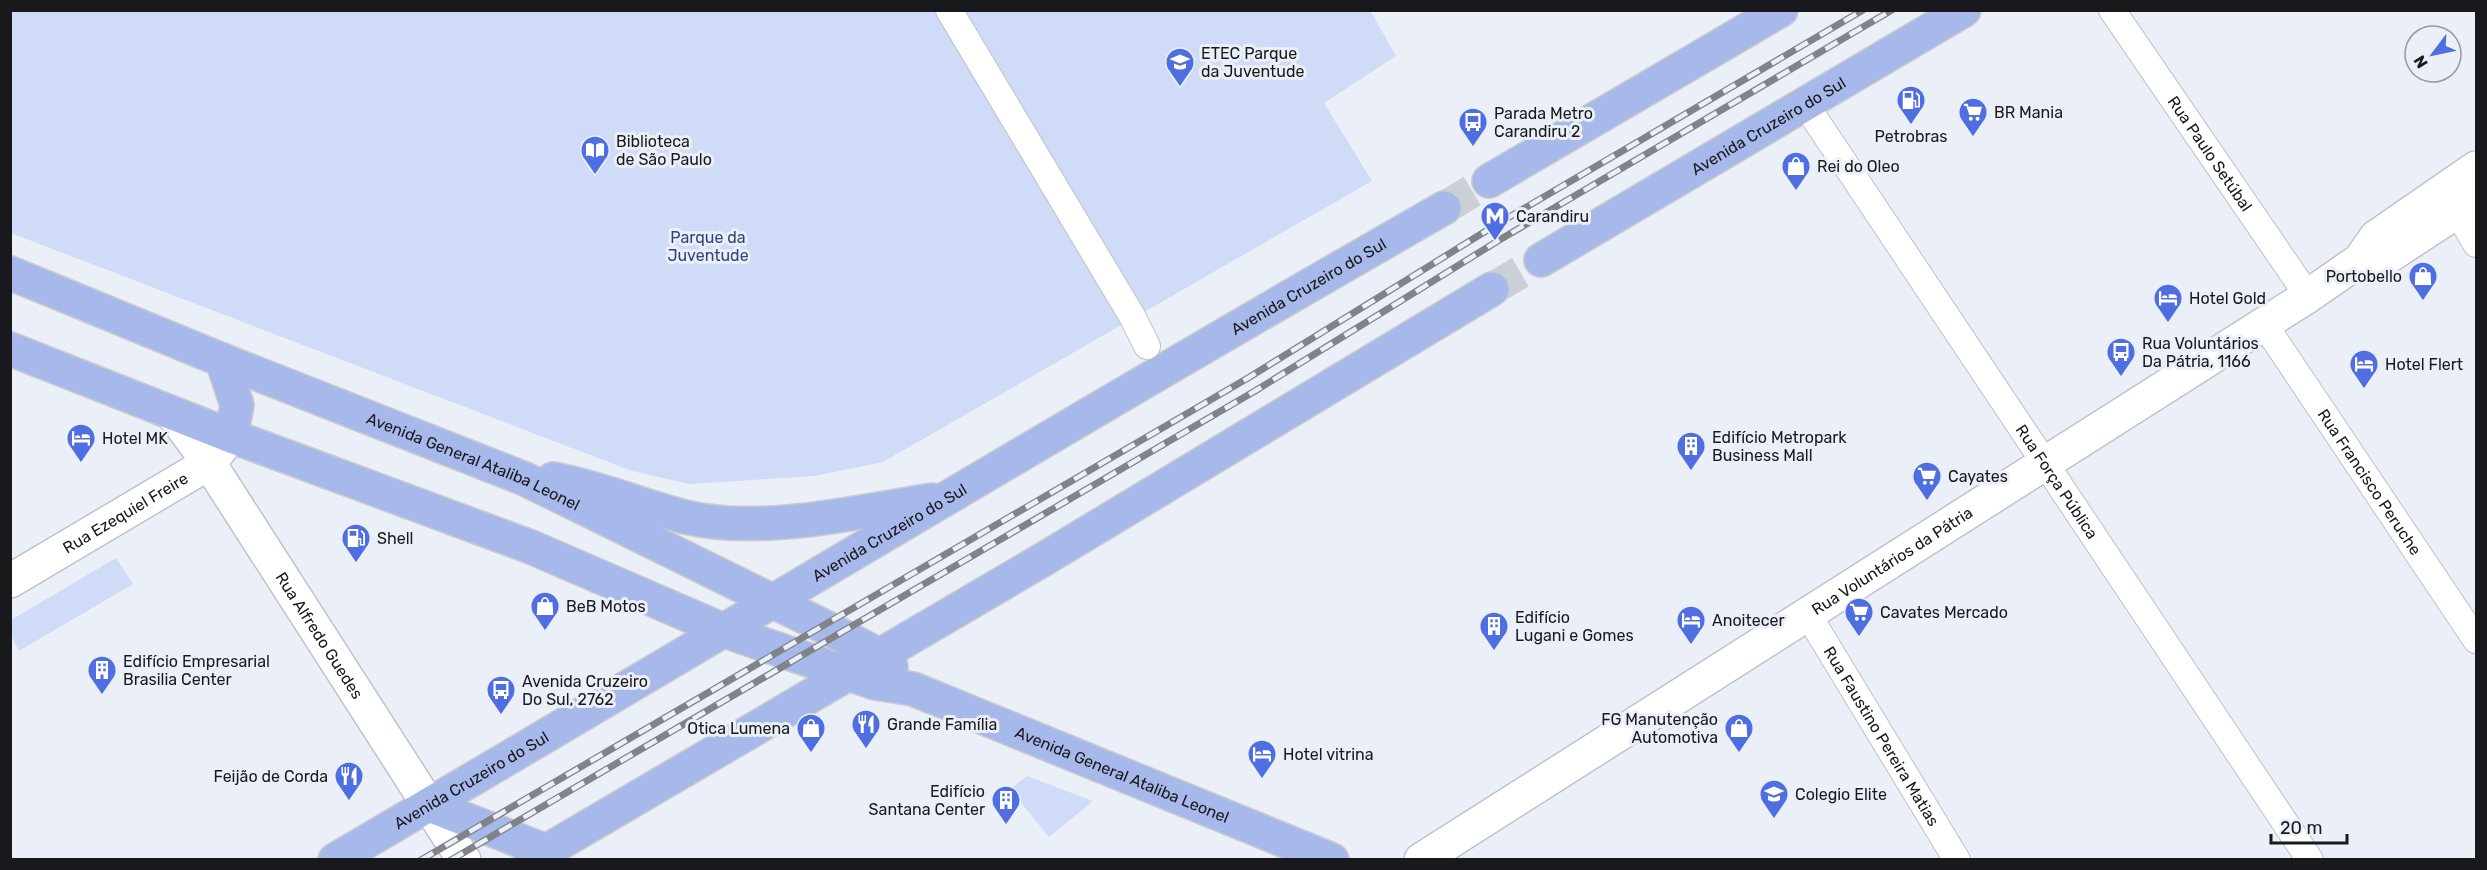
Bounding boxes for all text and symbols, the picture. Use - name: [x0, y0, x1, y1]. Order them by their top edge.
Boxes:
- north arrow: [2403, 24, 2463, 84]
- place label: ETEC Parque da Juventude: [1201, 44, 1304, 81]
- school or university icon: ETEC Parque da Juventude: [1164, 46, 1196, 88]
- text: N: [2410, 52, 2432, 72]
- street label: Avenida Cruzeiro do Sul: [1688, 73, 1849, 179]
- fuel station icon: Petrobras: [1895, 84, 1927, 126]
- street label: Rua Paulo Setúbal: [2164, 92, 2257, 215]
- supermarket icon: BR Mania: [1957, 96, 1989, 138]
- place label: BR Mania: [1994, 103, 2063, 122]
- place label: Parada Metro Carandiru 2: [1494, 104, 1593, 141]
- bus stop icon: Parada Metro Carandiru 2: [1457, 106, 1489, 148]
- place label: Petrobras: [1875, 127, 1947, 146]
- place label: Biblioteca de São Paulo: [616, 132, 712, 169]
- library icon: Biblioteca de São Paulo: [579, 134, 611, 176]
- shop icon: Rei do Oleo: [1780, 150, 1812, 192]
- place label: Rei do Oleo: [1817, 157, 1900, 176]
- metro station icon: Carandiru: [1479, 200, 1511, 242]
- place label: Carandiru: [1516, 207, 1589, 226]
- park label: Parque da Juventude: [667, 228, 749, 265]
- street label: Avenida Cruzeiro do Sul: [1228, 234, 1389, 339]
- shop icon: Portobello: [2407, 260, 2439, 302]
- place label: Portobello: [2326, 267, 2402, 286]
- hotel icon: Hotel Gold: [2152, 282, 2184, 324]
- place label: Hotel Gold: [2189, 289, 2266, 308]
- place label: Rua Voluntários Da Pátria, 1166: [2142, 334, 2259, 371]
- bus stop icon: Rua Voluntários Da Pátria, 1166: [2105, 336, 2137, 378]
- hotel icon: Hotel Flert: [2348, 348, 2380, 390]
- place label: Hotel Flert: [2385, 355, 2463, 374]
- street label: Rua Francisco Peruche: [2314, 405, 2426, 558]
- street label: Avenida General Ataliba Leonel: [364, 408, 583, 514]
- street label: Rua Força Pública: [2012, 421, 2102, 542]
- hotel icon: Hotel MK: [65, 422, 97, 464]
- place label: Edifício Metropark Business Mall: [1712, 428, 1847, 465]
- place label: Hotel MK: [102, 429, 168, 448]
- building icon: Edifício Metropark Business Mall: [1675, 430, 1707, 472]
- supermarket icon: Cayates: [1911, 460, 1943, 502]
- place label: Cayates: [1948, 467, 2008, 486]
- street label: Rua Ezequiel Freire: [59, 468, 191, 557]
- street label: Avenida Cruzeiro do Sul: [809, 479, 970, 585]
- street label: Rua Voluntários da Pátria: [1808, 502, 1976, 619]
- fuel station icon: Shell: [340, 522, 372, 564]
- place label: Shell: [377, 529, 413, 548]
- street label: Rua Alfredo Guedes: [272, 568, 367, 702]
- shop icon: BeB Motos: [529, 590, 561, 632]
- supermarket icon: Cavates Mercado: [1843, 596, 1875, 638]
- place label: BeB Motos: [566, 597, 646, 616]
- place label: Cavates Mercado: [1880, 603, 2008, 622]
- hotel icon: Anoitecer: [1675, 604, 1707, 646]
- place label: Edifício Lugani e Gomes: [1515, 608, 1634, 645]
- building icon: Edifício Lugani e Gomes: [1478, 610, 1510, 652]
- place label: Anoitecer: [1712, 611, 1785, 630]
- street label: Rua Faustino Pereira Matias: [1820, 643, 1944, 829]
- place label: Edifício Empresarial Brasilia Center: [123, 652, 270, 689]
- building icon: Edifício Empresarial Brasilia Center: [86, 654, 118, 696]
- place label: Avenida Cruzeiro Do Sul, 2762: [522, 672, 648, 709]
- bus stop icon: Avenida Cruzeiro Do Sul, 2762: [485, 674, 517, 716]
- restaurant icon: Grande Família: [850, 708, 882, 750]
- place label: FG Manutenção Automotiva: [1601, 710, 1718, 747]
- shop icon: Otica Lumena: [795, 712, 827, 754]
- shop icon: FG Manutenção Automotiva: [1723, 712, 1755, 754]
- place label: Grande Família: [887, 715, 997, 734]
- place label: Otica Lumena: [687, 719, 790, 738]
- street label: Avenida General Ataliba Leonel: [1012, 722, 1232, 827]
- street label: Avenida Cruzeiro do Sul: [390, 727, 552, 833]
- hotel icon: Hotel vitrina: [1246, 738, 1278, 780]
- place label: Hotel vitrina: [1283, 745, 1374, 764]
- restaurant icon: Feijão de Corda: [333, 760, 365, 802]
- place label: Feijão de Corda: [214, 767, 328, 786]
- school or university icon: Colegio Elite: [1758, 778, 1790, 820]
- place label: Edifício Santana Center: [869, 782, 985, 819]
- building icon: Edifício Santana Center: [990, 784, 1022, 826]
- place label: Colegio Elite: [1795, 785, 1887, 804]
- scale bar: [2271, 807, 2348, 845]
- text: 20 m: [2280, 817, 2322, 839]

